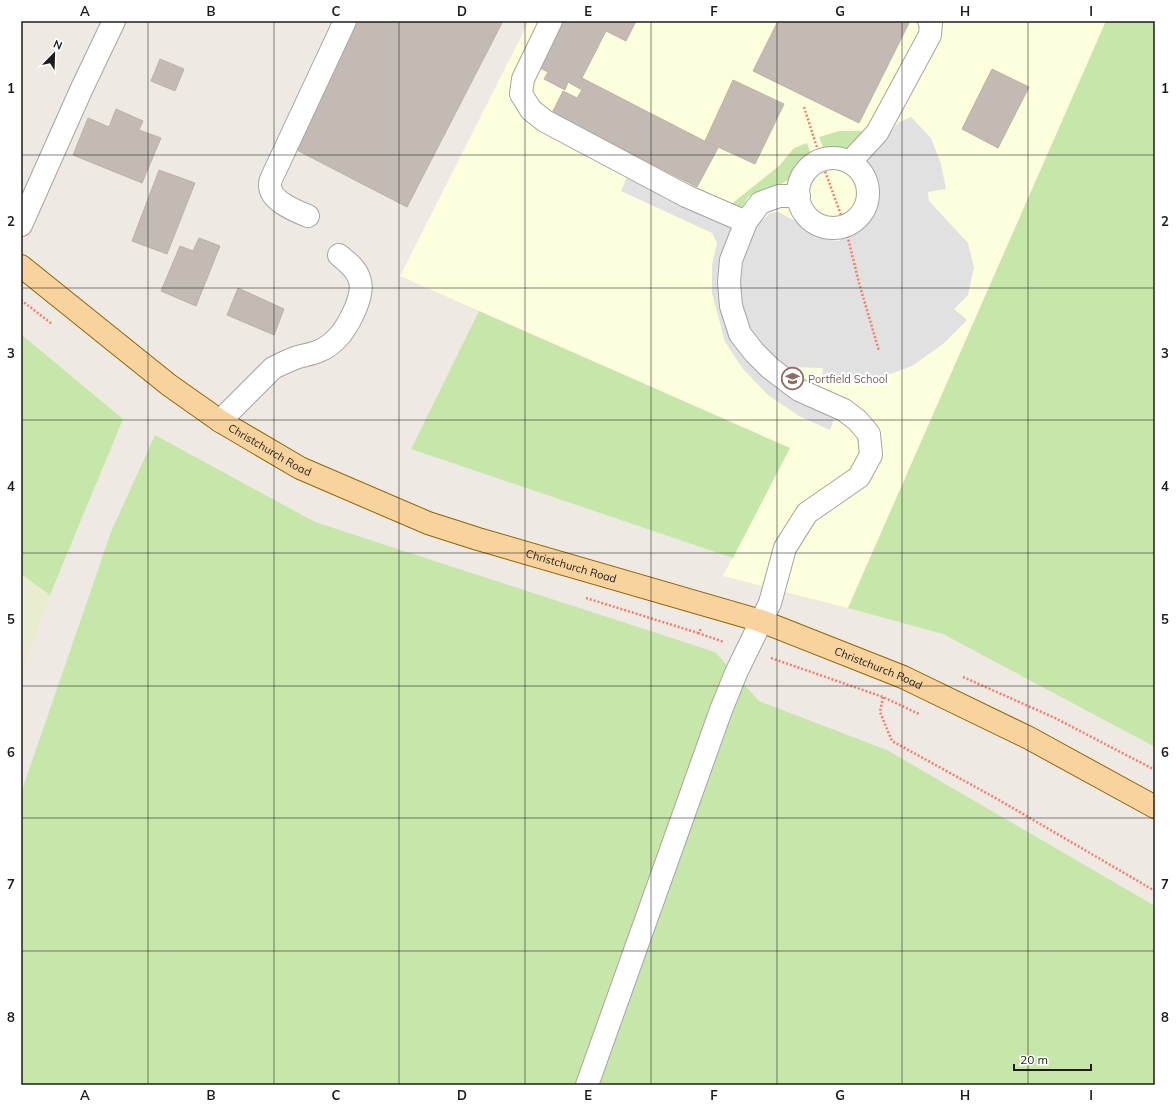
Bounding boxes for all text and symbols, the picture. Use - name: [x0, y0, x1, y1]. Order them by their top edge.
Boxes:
- text: A: [80, 3, 90, 19]
- text: B: [207, 3, 216, 19]
- text: C: [332, 3, 341, 19]
- text: D: [457, 3, 467, 19]
- text: E: [584, 3, 592, 19]
- text: F: [710, 3, 718, 19]
- text: G: [835, 3, 845, 19]
- text: H: [960, 3, 970, 19]
- text: I: [1089, 3, 1093, 19]
- north arrow: [34, 34, 74, 74]
- text: N: [51, 37, 64, 53]
- text: 1: [7, 80, 15, 96]
- text: 1: [1161, 80, 1169, 96]
- text: 2: [7, 213, 15, 229]
- text: 2: [1161, 213, 1169, 229]
- text: 3: [7, 345, 15, 361]
- text: 3: [1161, 345, 1169, 361]
- school or university icon: Portfield School: [779, 366, 805, 392]
- place label: Portfield School: [808, 372, 888, 386]
- street label: Christchurch Road: [226, 420, 314, 479]
- text: 4: [7, 478, 15, 494]
- text: 4: [1161, 478, 1169, 494]
- street label: Christchurch Road: [524, 546, 618, 586]
- text: 5: [7, 611, 15, 627]
- text: 5: [1161, 611, 1169, 627]
- street label: Christchurch Road: [832, 644, 925, 692]
- text: 6: [7, 744, 15, 760]
- text: 6: [1161, 744, 1169, 760]
- text: 7: [7, 876, 15, 892]
- text: 7: [1161, 876, 1169, 892]
- text: 8: [7, 1009, 15, 1025]
- text: 8: [1161, 1009, 1169, 1025]
- scale bar: [1014, 1046, 1091, 1072]
- text: 20 m: [1020, 1052, 1048, 1067]
- text: A: [80, 1087, 90, 1103]
- text: B: [207, 1087, 216, 1103]
- text: C: [332, 1087, 341, 1103]
- text: D: [457, 1087, 467, 1103]
- text: E: [584, 1087, 592, 1103]
- text: F: [710, 1087, 718, 1103]
- text: G: [835, 1087, 845, 1103]
- text: H: [960, 1087, 970, 1103]
- text: I: [1089, 1087, 1093, 1103]

